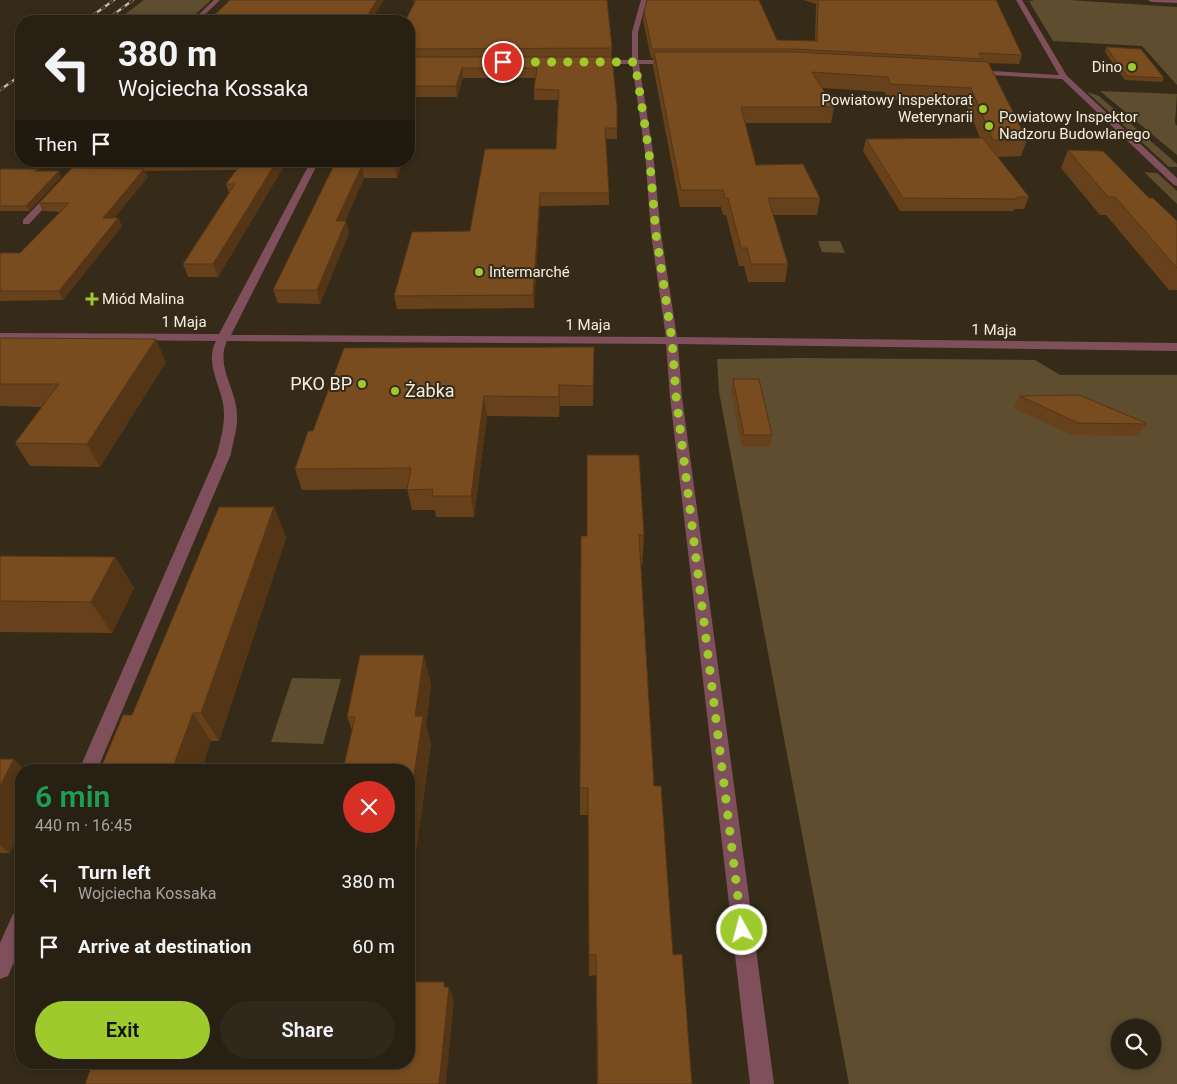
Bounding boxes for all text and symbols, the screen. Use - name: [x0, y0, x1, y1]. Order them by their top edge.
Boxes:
- text: 380 m: [118, 34, 217, 75]
- icon: left: [35, 35, 100, 100]
- pin: [482, 41, 524, 83]
- icon: arrive: [489, 48, 517, 76]
- place label: Dino: [1092, 58, 1122, 76]
- marker: Dino: [1126, 61, 1138, 73]
- text: Wojciecha Kossaka: [118, 76, 308, 101]
- place label: Powiatowy Inspektorat Weterynarii: [821, 91, 973, 126]
- marker: Powiatowy Inspektorat Weterynarii: [977, 103, 989, 115]
- place label: Powiatowy Inspektor Nadzoru Budowlanego: [999, 108, 1150, 143]
- marker: Powiatowy Inspektor Nadzoru Budowlanego: [983, 120, 995, 132]
- icon: arrive: [87, 130, 115, 158]
- text: Then: [35, 133, 77, 156]
- place label: Intermarché: [489, 263, 570, 281]
- marker: Intermarché: [473, 266, 485, 278]
- place label: Miód Malina: [102, 290, 184, 308]
- marker: Miód Malina: [86, 293, 98, 305]
- street label: 1 Maja: [161, 313, 207, 331]
- street label: 1 Maja: [565, 316, 611, 334]
- street label: 1 Maja: [971, 321, 1017, 339]
- place label: PKO BP: [290, 373, 352, 394]
- marker: PKO BP: [356, 378, 368, 390]
- place label: Żabka: [405, 380, 455, 401]
- marker: Żabka: [389, 385, 401, 397]
- text: 6 min: [35, 779, 110, 814]
- button: close: [343, 781, 395, 833]
- text: 440 m · 16:45: [35, 816, 132, 835]
- text: Turn left: [78, 861, 151, 884]
- icon: left: [35, 868, 63, 896]
- text: 380 m: [342, 870, 395, 893]
- text: Wojciecha Kossaka: [78, 884, 217, 903]
- position arrow: [715, 903, 767, 955]
- icon: arrive: [35, 933, 63, 961]
- text: Arrive at destination: [78, 935, 251, 958]
- text: 60 m: [352, 935, 395, 958]
- button: Exit: [35, 1001, 210, 1059]
- button: Share: [220, 1001, 395, 1059]
- map controls: [1111, 1019, 1161, 1069]
- button: search: [1111, 1019, 1161, 1069]

